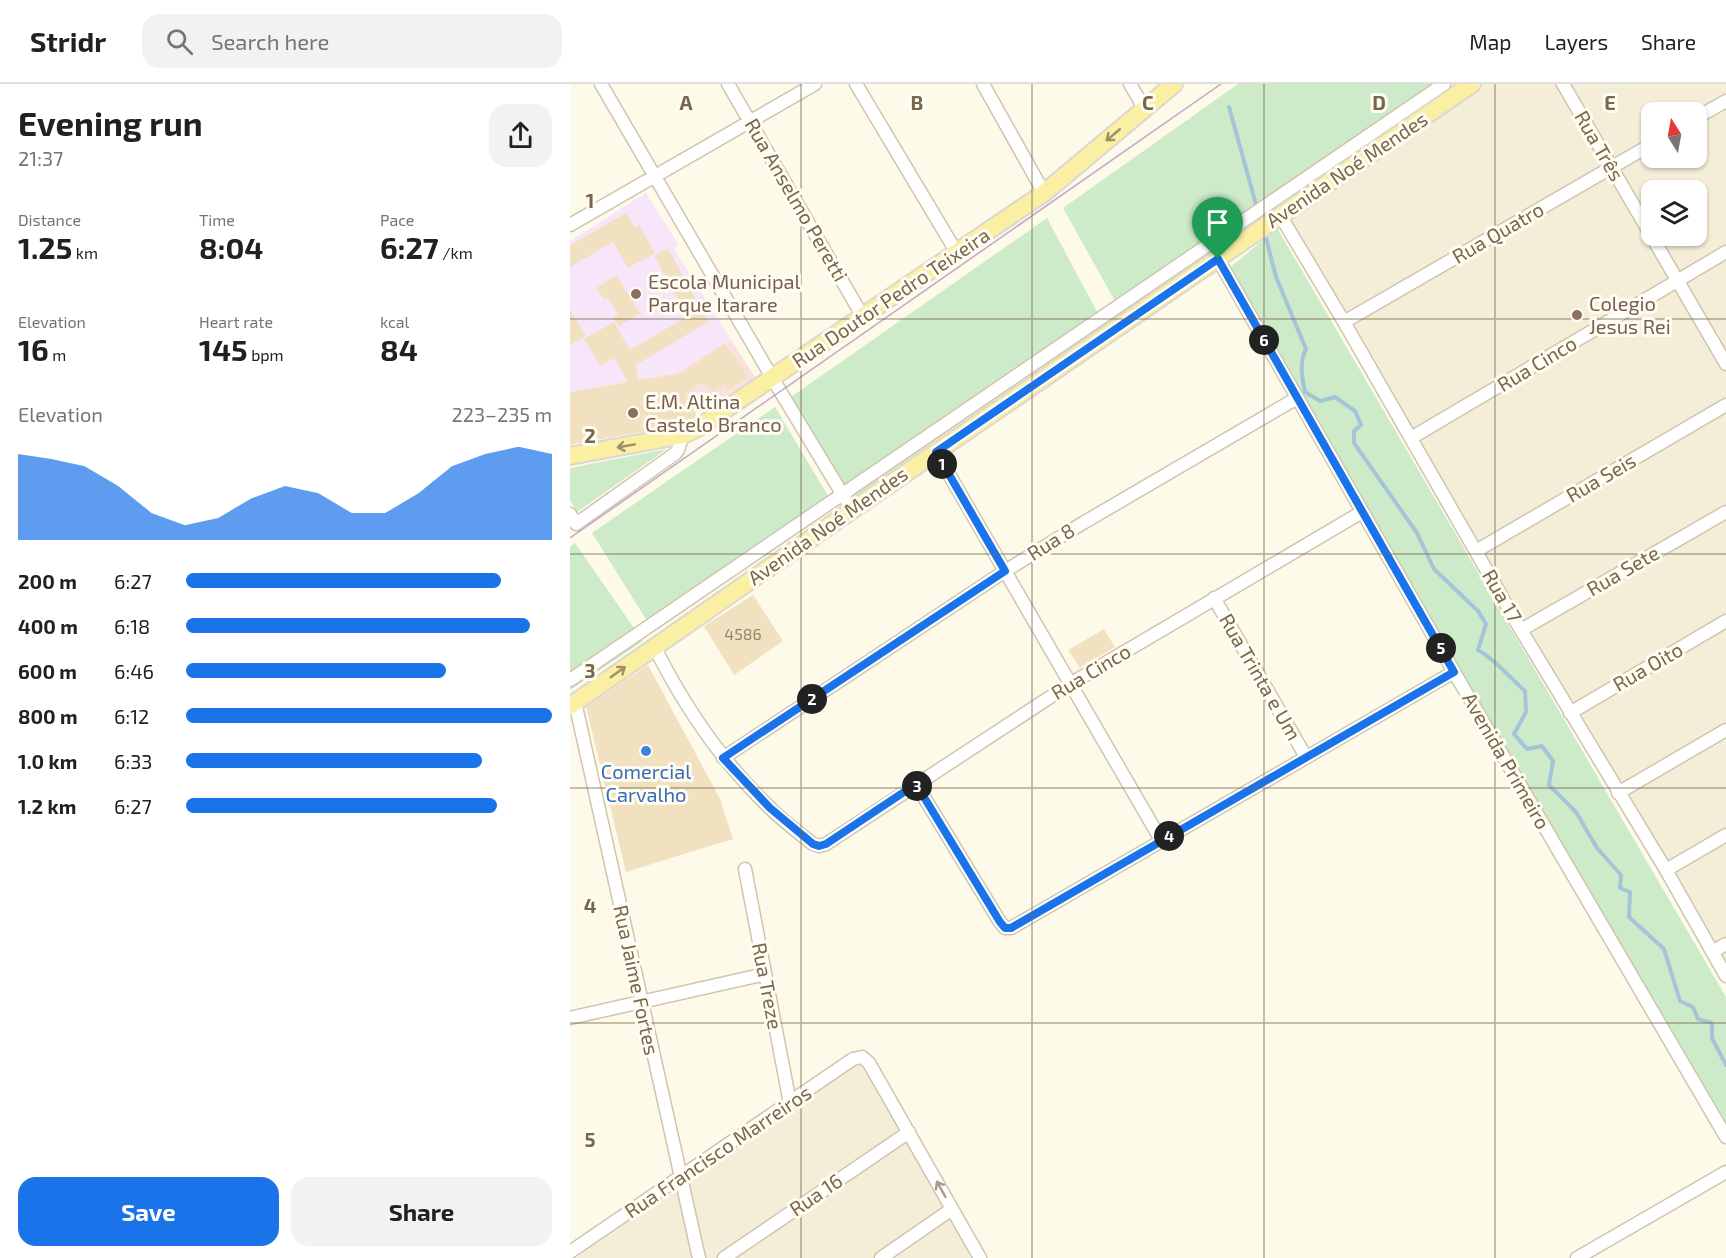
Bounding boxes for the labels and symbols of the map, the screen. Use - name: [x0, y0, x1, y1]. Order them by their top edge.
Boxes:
- text: A: [679, 90, 693, 114]
- text: B: [911, 90, 923, 114]
- text: C: [1142, 90, 1154, 114]
- text: D: [1372, 90, 1386, 114]
- text: E: [1604, 90, 1616, 114]
- north arrow: [1641, 102, 1707, 168]
- street label: Avenida Noé Mendes: [1261, 106, 1432, 232]
- street label: Rua Três: [1570, 106, 1630, 185]
- street label: Rua Anselmo Peretti: [740, 114, 853, 285]
- one-way arrow: [1106, 128, 1121, 142]
- text: 1: [586, 188, 594, 212]
- street label: Rua Quatro: [1447, 196, 1548, 268]
- pin: [1192, 197, 1243, 259]
- street label: Rua Doutor Pedro Teixeira: [787, 222, 994, 372]
- place label: Escola Municipal Parque Itarare: [648, 269, 801, 316]
- marker: Escola Municipal Parque Itarare: [629, 287, 643, 301]
- place label: Colegio Jesus Rei: [1589, 291, 1671, 338]
- marker: Colegio Jesus Rei: [1570, 308, 1584, 322]
- pin: 6: [1249, 325, 1279, 355]
- street label: Rua Cinco: [1493, 330, 1580, 396]
- place label: E.M. Altina Castelo Branco: [645, 389, 782, 436]
- marker: E.M. Altina Castelo Branco: [626, 406, 640, 420]
- text: 2: [584, 423, 596, 447]
- one-way arrow: [617, 441, 637, 452]
- street label: Rua Seis: [1561, 448, 1640, 507]
- pin: 1: [927, 449, 957, 479]
- street label: Avenida Noé Mendes: [743, 461, 912, 589]
- street label: Rua 8: [1022, 517, 1079, 565]
- street label: Rua Sete: [1582, 540, 1663, 600]
- street label: Rua 17: [1478, 565, 1528, 626]
- street label: Rua Trinta e Um: [1215, 609, 1307, 744]
- house number: 4586: [724, 624, 762, 643]
- pin: 5: [1426, 633, 1456, 663]
- street label: Rua Oito: [1608, 637, 1687, 696]
- street label: Rua Cinco: [1047, 638, 1134, 704]
- text: 3: [584, 658, 596, 682]
- one-way arrow: [609, 666, 625, 678]
- pin: 2: [797, 684, 827, 714]
- street label: Avenida Primeiro: [1458, 688, 1556, 833]
- marker: Comercial Carvalho: [639, 744, 653, 758]
- place label: Comercial Carvalho: [601, 759, 691, 806]
- pin: 3: [902, 771, 932, 801]
- pin: 4: [1154, 821, 1184, 851]
- text: 4: [584, 893, 597, 917]
- street label: Rua Jaime Fortes: [609, 903, 665, 1057]
- street label: Rua Treze: [748, 940, 788, 1031]
- street label: Rua Francisco Marreiros: [620, 1080, 815, 1223]
- text: 5: [584, 1127, 596, 1151]
- street label: Rua 16: [784, 1168, 846, 1221]
- one-way arrow: [935, 1181, 947, 1198]

